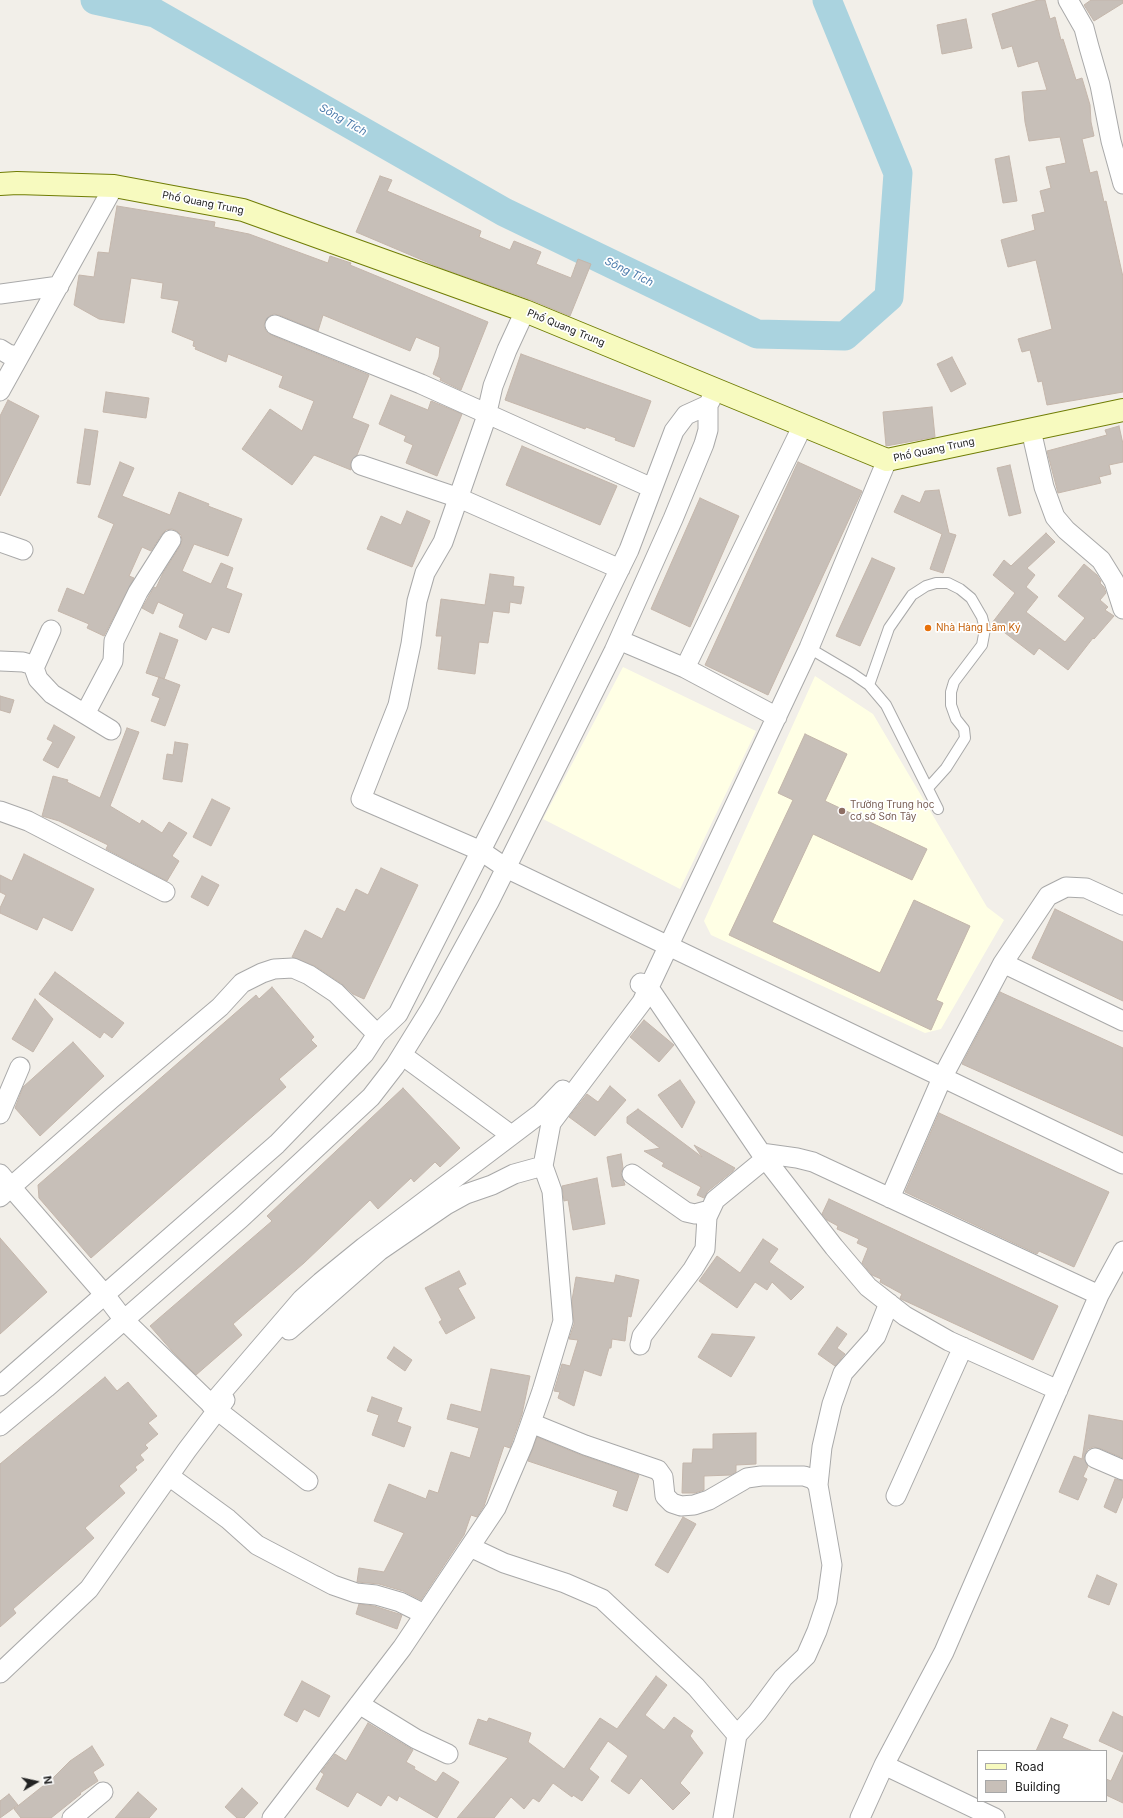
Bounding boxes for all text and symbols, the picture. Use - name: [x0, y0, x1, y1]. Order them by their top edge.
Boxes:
- water label: Sông Tích: [317, 101, 369, 139]
- street label: Phố Quang Trung: [161, 189, 245, 217]
- water label: Sông Tích: [602, 255, 656, 289]
- street label: Phố Quang Trung: [525, 307, 607, 349]
- street label: Phố Quang Trung: [892, 436, 976, 464]
- place label: Nhà Hàng Lâm Ký: [936, 622, 1021, 634]
- marker: Nhà Hàng Lâm Ký: [923, 623, 933, 633]
- place label: Trường Trung học cơ sở Sơn Tây: [850, 799, 934, 822]
- marker: Trường Trung học cơ sở Sơn Tây: [837, 806, 847, 816]
- legend: [977, 1750, 1107, 1802]
- text: Road: [1015, 1759, 1044, 1774]
- north arrow: [16, 1762, 56, 1802]
- text: N: [40, 1775, 55, 1785]
- text: Building: [1015, 1779, 1060, 1794]

